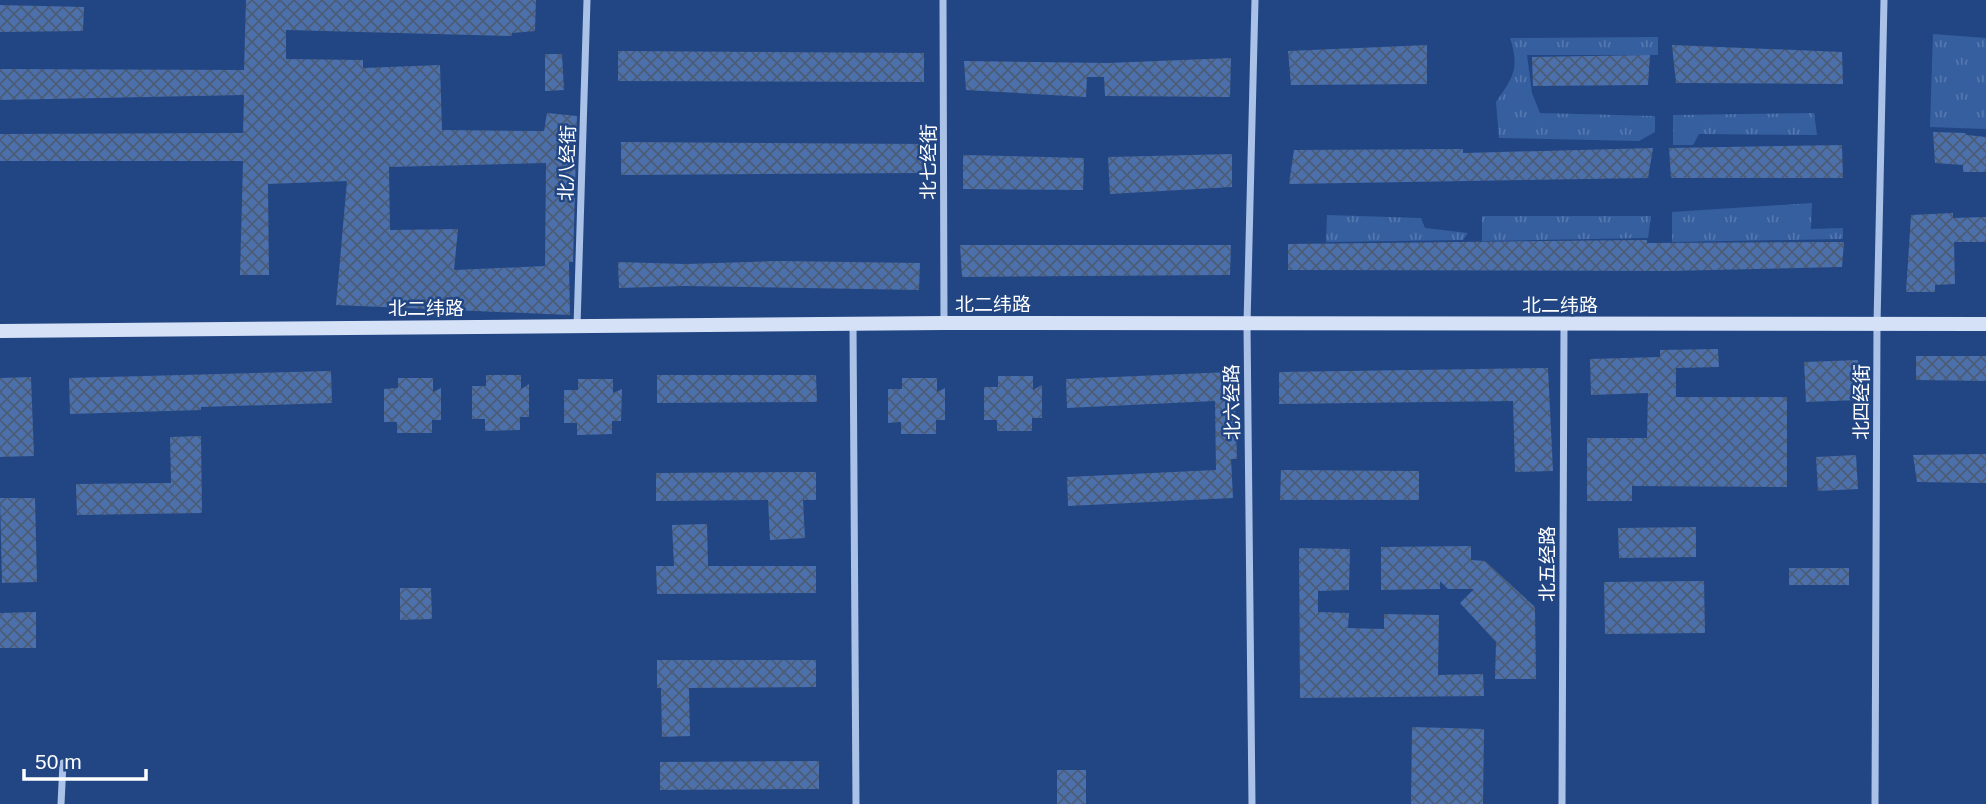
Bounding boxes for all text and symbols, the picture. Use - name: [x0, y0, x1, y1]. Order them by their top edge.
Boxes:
- street label: 北七经街: [918, 124, 939, 200]
- street label: 北八经街: [555, 125, 579, 201]
- street label: 北二纬路: [955, 294, 1031, 315]
- street label: 北二纬路: [1522, 295, 1598, 316]
- street label: 北二纬路: [388, 298, 464, 319]
- street label: 北六经路: [1221, 364, 1243, 440]
- street label: 北四经街: [1851, 364, 1872, 440]
- street label: 北五经路: [1537, 526, 1558, 602]
- scale bar: [24, 738, 147, 782]
- text: 50 m: [35, 750, 82, 773]

